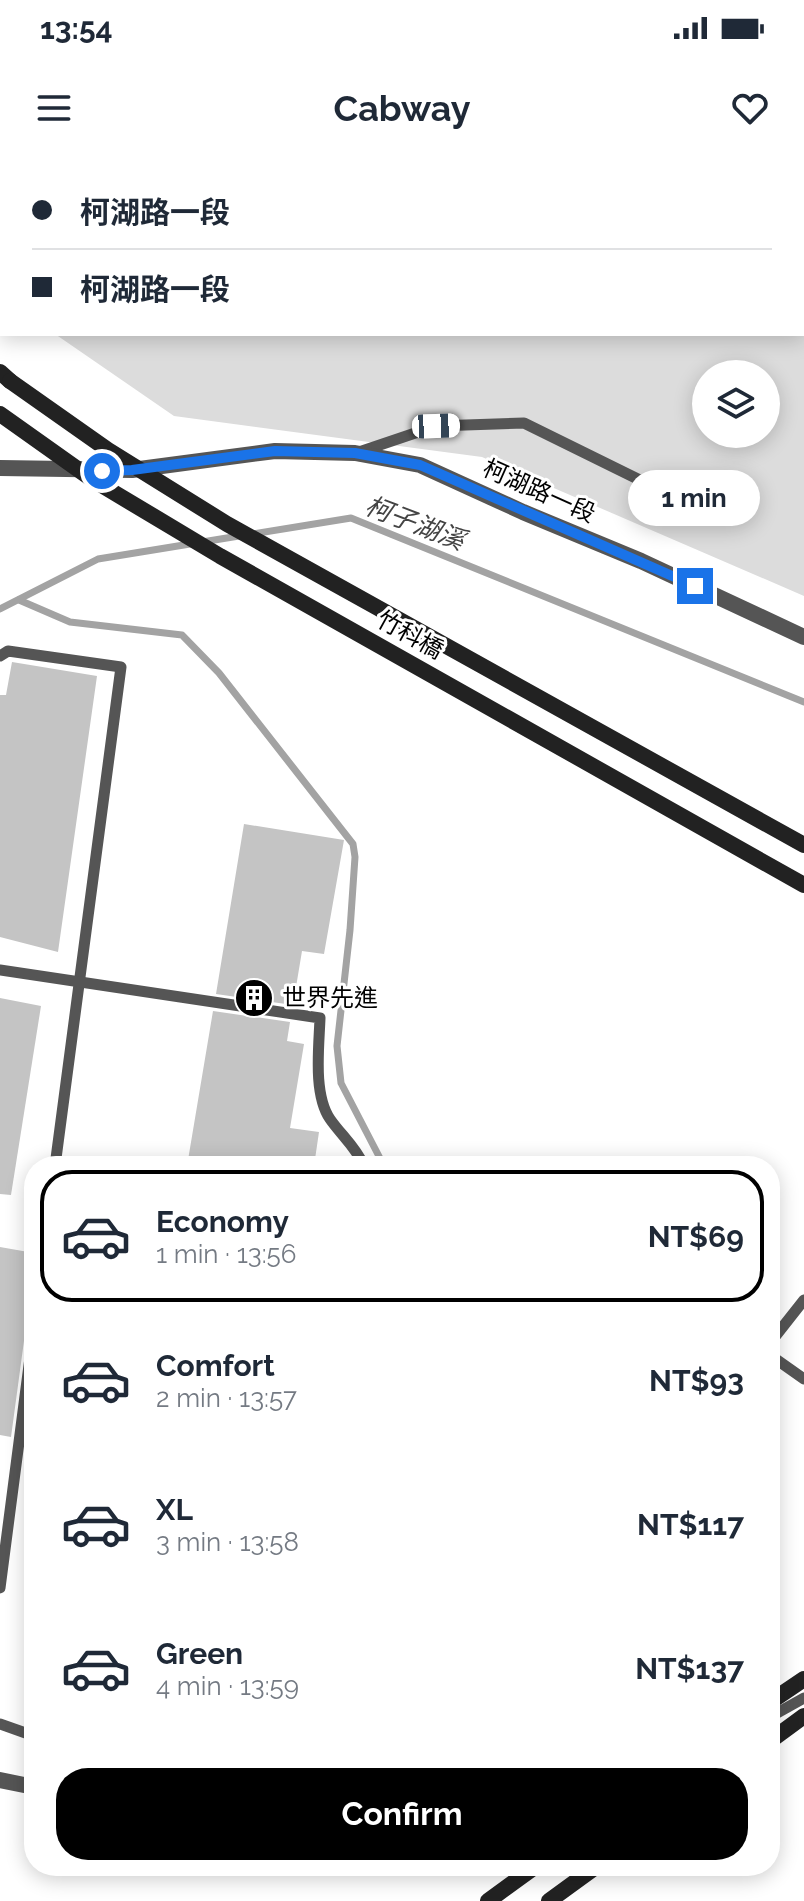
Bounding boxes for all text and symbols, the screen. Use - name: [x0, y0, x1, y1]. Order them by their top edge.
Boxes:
- text: 13:54: [40, 11, 113, 46]
- icon: menu: [32, 86, 76, 130]
- icon: heart: [728, 86, 772, 130]
- text: Cabway: [333, 87, 471, 129]
- text: 柯湖路一段: [80, 195, 230, 230]
- text: 柯湖路一段: [80, 272, 230, 307]
- map controls: [692, 360, 780, 448]
- button: layers: [692, 360, 780, 448]
- car: [412, 413, 460, 439]
- route start: [84, 453, 120, 489]
- street label: 柯湖路一段: [478, 453, 600, 528]
- callout: 1 min: [629, 470, 761, 526]
- text: 1 min: [661, 483, 727, 513]
- water label: 柯子湖溪: [361, 490, 473, 557]
- route end: [677, 568, 713, 604]
- street label: 竹科橋: [372, 604, 449, 665]
- building icon: 世界先進: [233, 977, 275, 1019]
- place label: 世界先進: [282, 983, 378, 1012]
- icon: car: [60, 1200, 132, 1272]
- text: Economy: [156, 1204, 289, 1239]
- text: NT$69: [648, 1219, 744, 1254]
- text: 1 min · 13:56: [156, 1239, 296, 1269]
- icon: car: [60, 1344, 132, 1416]
- text: Comfort: [156, 1348, 275, 1383]
- text: NT$93: [649, 1363, 744, 1398]
- text: 2 min · 13:57: [156, 1383, 297, 1413]
- icon: car: [60, 1488, 132, 1560]
- text: XL: [156, 1492, 193, 1527]
- text: NT$117: [637, 1507, 744, 1542]
- text: 3 min · 13:58: [156, 1527, 299, 1557]
- icon: car: [60, 1632, 132, 1704]
- text: Green: [156, 1636, 243, 1671]
- text: NT$137: [635, 1651, 744, 1686]
- text: 4 min · 13:59: [156, 1671, 299, 1701]
- button: Confirm: [56, 1768, 748, 1860]

